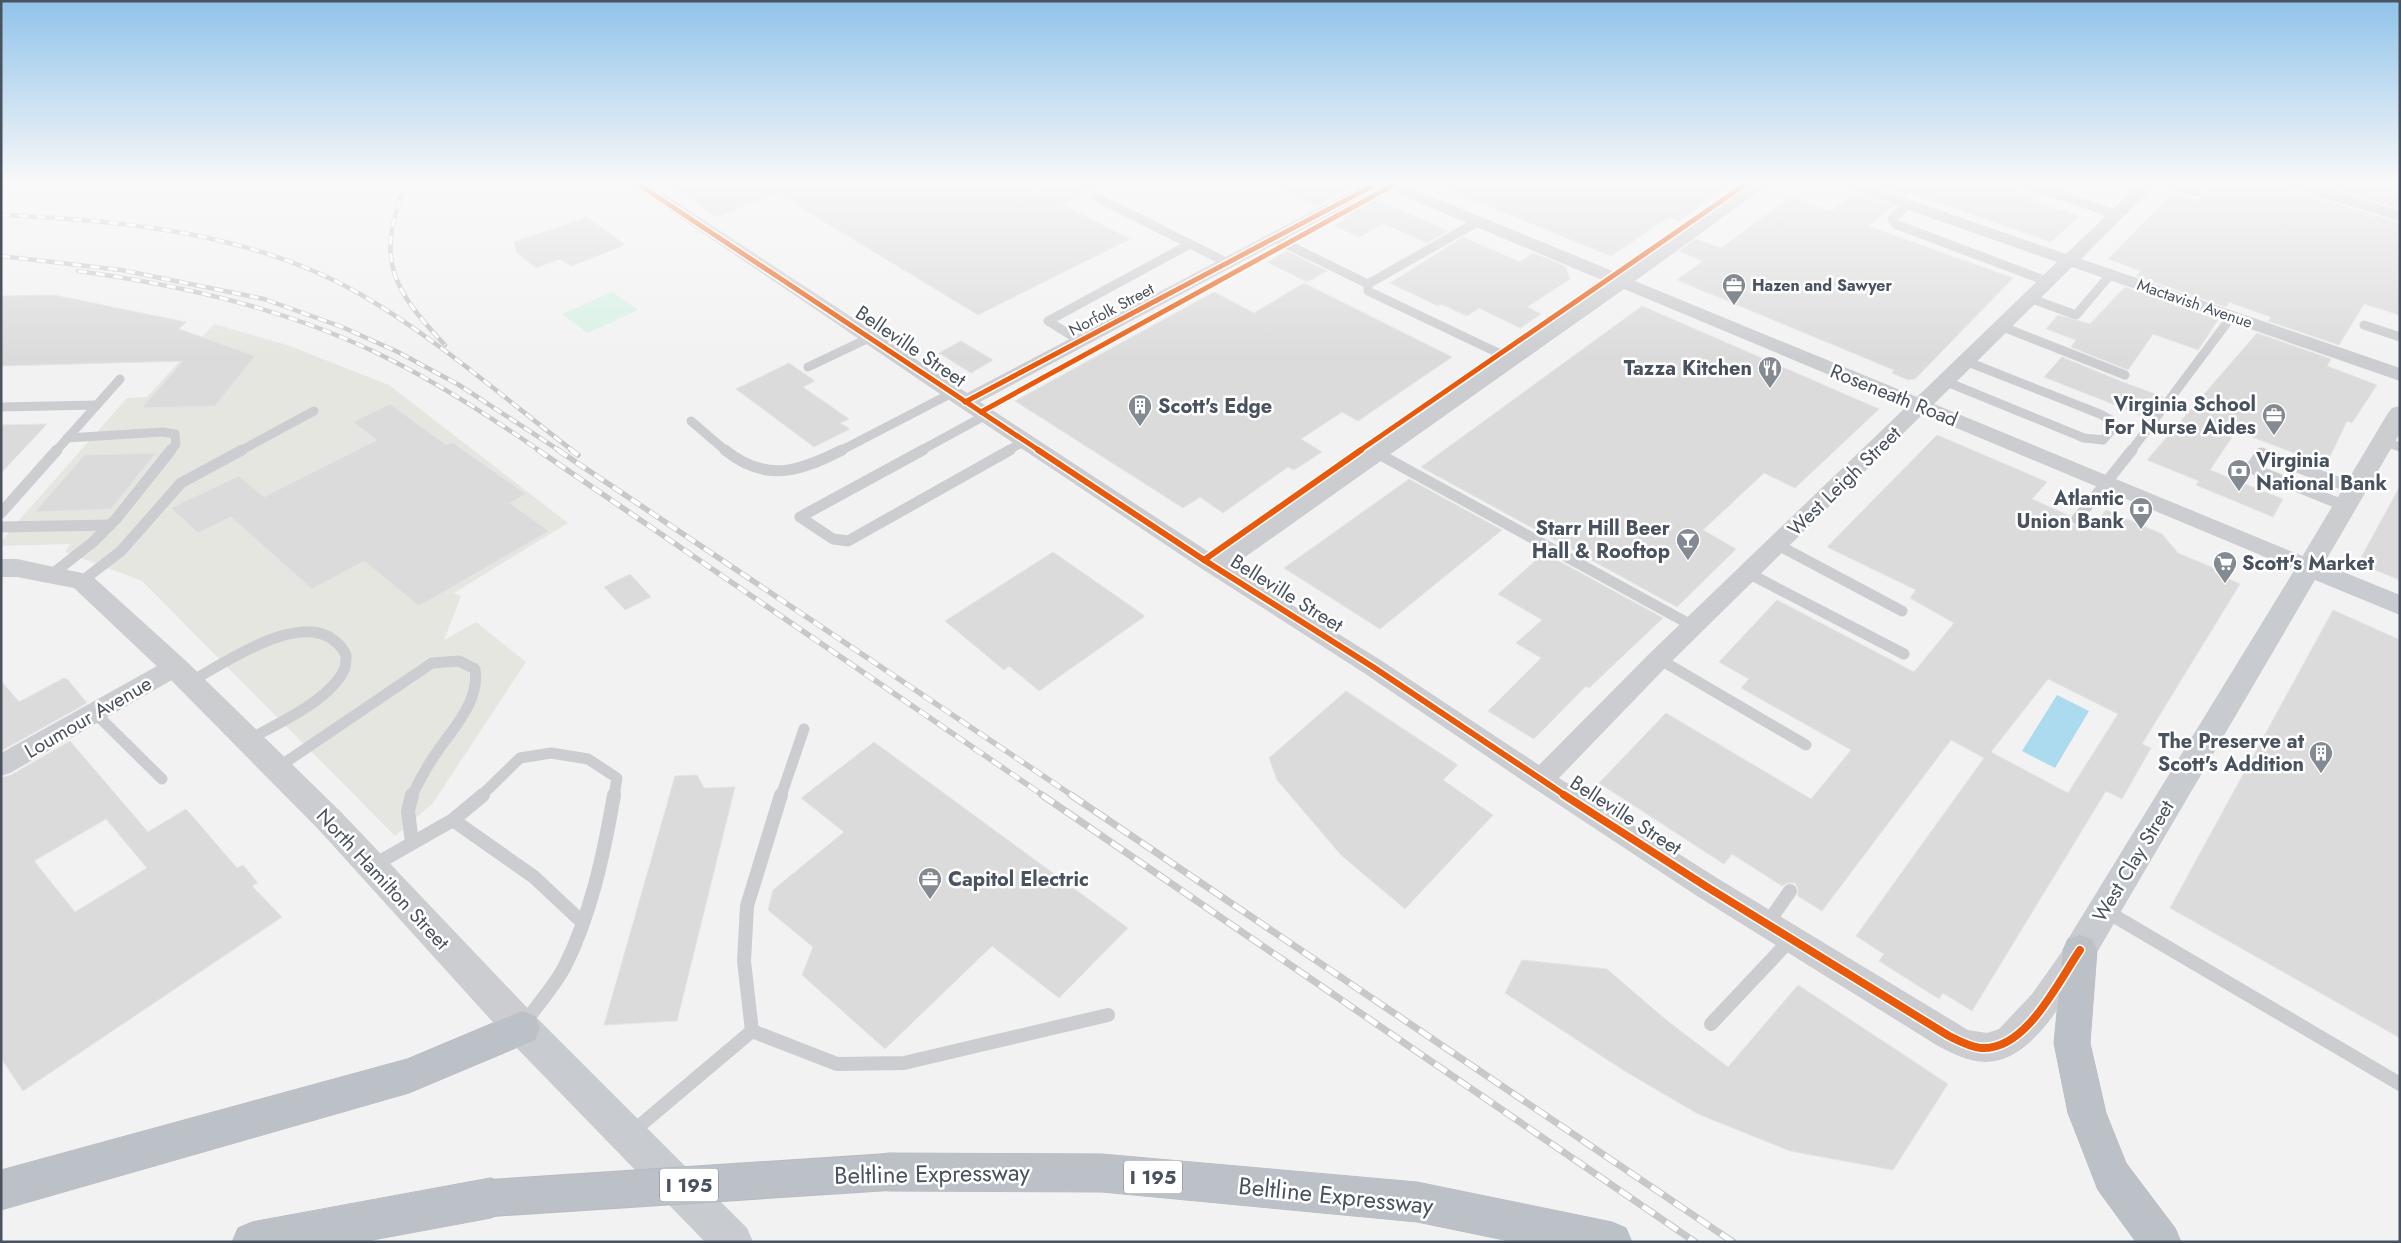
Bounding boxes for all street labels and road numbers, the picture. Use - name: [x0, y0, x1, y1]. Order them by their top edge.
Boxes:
- street label: Mactavish Avenue: [2134, 273, 2256, 334]
- street label: Norfolk Street: [1064, 277, 1158, 342]
- street label: Belleville Street: [850, 299, 972, 394]
- street label: Roseneath Road: [1826, 357, 1962, 434]
- street label: West Leigh Street: [1781, 420, 1908, 543]
- street label: Belleville Street: [1225, 547, 1349, 640]
- street label: Loumour Avenue: [19, 669, 157, 766]
- street label: Belleville Street: [1564, 768, 1687, 863]
- street label: West Clay Street: [2086, 795, 2181, 928]
- street label: North Hamilton Street: [309, 802, 456, 957]
- street label: Beltline Expressway: [834, 1154, 1031, 1193]
- road number: I 195: [1124, 1160, 1182, 1194]
- road number: I 195: [660, 1168, 718, 1202]
- street label: Beltline Expressway: [1237, 1168, 1436, 1223]

